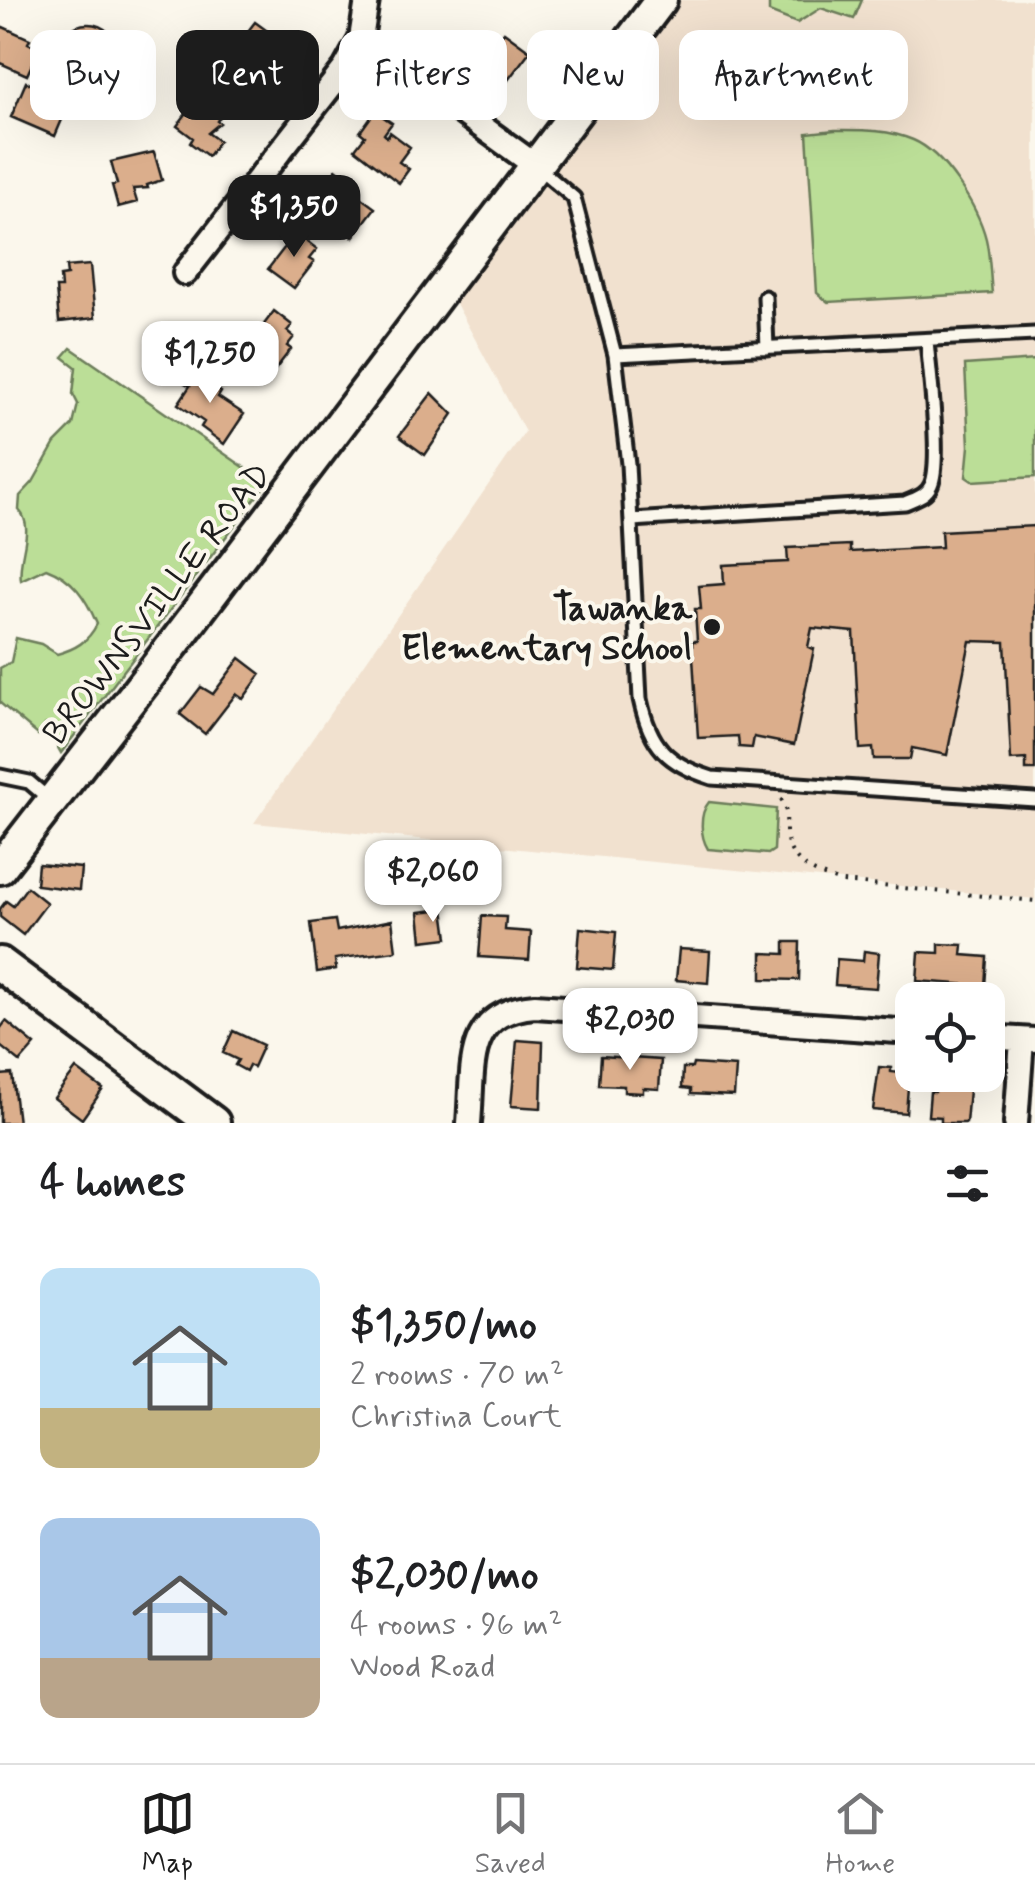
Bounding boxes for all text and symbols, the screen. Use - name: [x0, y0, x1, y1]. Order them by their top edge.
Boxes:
- chip: Buy: [30, 30, 156, 120]
- chip: Rent: [176, 30, 319, 120]
- chip: Filters: [339, 30, 507, 120]
- chip: New: [527, 30, 659, 120]
- chip: Apartment: [679, 30, 908, 120]
- pin: $1,350: [213, 175, 375, 260]
- text: $1,350: [249, 186, 339, 228]
- pin: $1,250: [129, 321, 291, 406]
- text: $1,250: [164, 332, 256, 374]
- street label: BROWNSVILLE ROAD: [33, 454, 282, 755]
- place label: Tawanka Elementary School: [401, 586, 693, 672]
- marker: Tawanka Elementary School: [701, 616, 723, 638]
- pin: $2,060: [352, 840, 514, 925]
- text: $2,060: [387, 851, 479, 893]
- map controls: [895, 982, 1005, 1092]
- button: locate: [895, 982, 1005, 1092]
- pin: $2,030: [549, 988, 711, 1073]
- text: $2,030: [585, 999, 675, 1041]
- text: 4 homes: [40, 1156, 186, 1211]
- icon: filters: [940, 1156, 995, 1211]
- text: $1,350/mo: [350, 1299, 537, 1354]
- icon: home: [120, 1308, 240, 1428]
- text: 2 rooms · 70 m²: [350, 1354, 564, 1396]
- text: Christina Court: [350, 1396, 562, 1438]
- text: $2,030/mo: [350, 1549, 539, 1604]
- icon: home: [120, 1558, 240, 1678]
- text: 4 rooms · 96 m²: [350, 1604, 563, 1646]
- text: Wood Road: [350, 1646, 495, 1688]
- tab: Map: [140, 1786, 195, 1883]
- tab: Saved: [475, 1786, 546, 1883]
- tab: Home: [825, 1786, 895, 1883]

